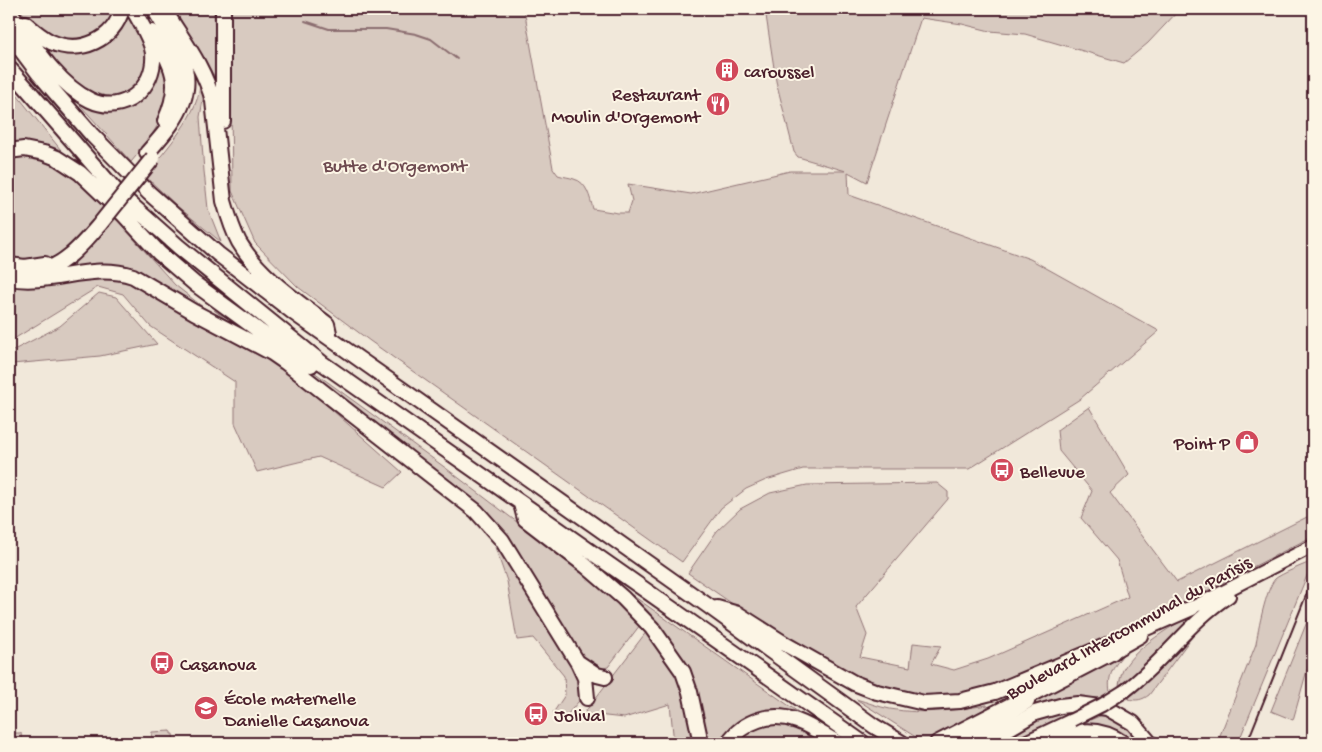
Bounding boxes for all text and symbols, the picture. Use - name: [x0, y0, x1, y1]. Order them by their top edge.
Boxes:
- building icon: caroussel: [714, 57, 740, 83]
- place label: caroussel: [744, 62, 815, 85]
- place label: Restaurant Moulin d'Orgemont: [551, 85, 702, 130]
- restaurant icon: Restaurant Moulin d'Orgemont: [705, 91, 731, 117]
- park label: Butte d'Orgemont: [322, 156, 469, 179]
- shop icon: Point P: [1234, 429, 1260, 455]
- place label: Point P: [1173, 434, 1231, 457]
- bus stop icon: Bellevue: [989, 457, 1015, 483]
- place label: Bellevue: [1019, 462, 1085, 485]
- street label: Boulevard Intercommunal du Parisis: [1002, 551, 1257, 707]
- bus stop icon: Casanova: [149, 650, 175, 676]
- place label: Casanova: [180, 655, 258, 678]
- place label: École maternelle Danielle Casanova: [222, 689, 370, 734]
- school or university icon: École maternelle Danielle Casanova: [193, 695, 219, 721]
- bus stop icon: Jolival: [523, 701, 549, 727]
- place label: Jolival: [554, 706, 605, 729]

